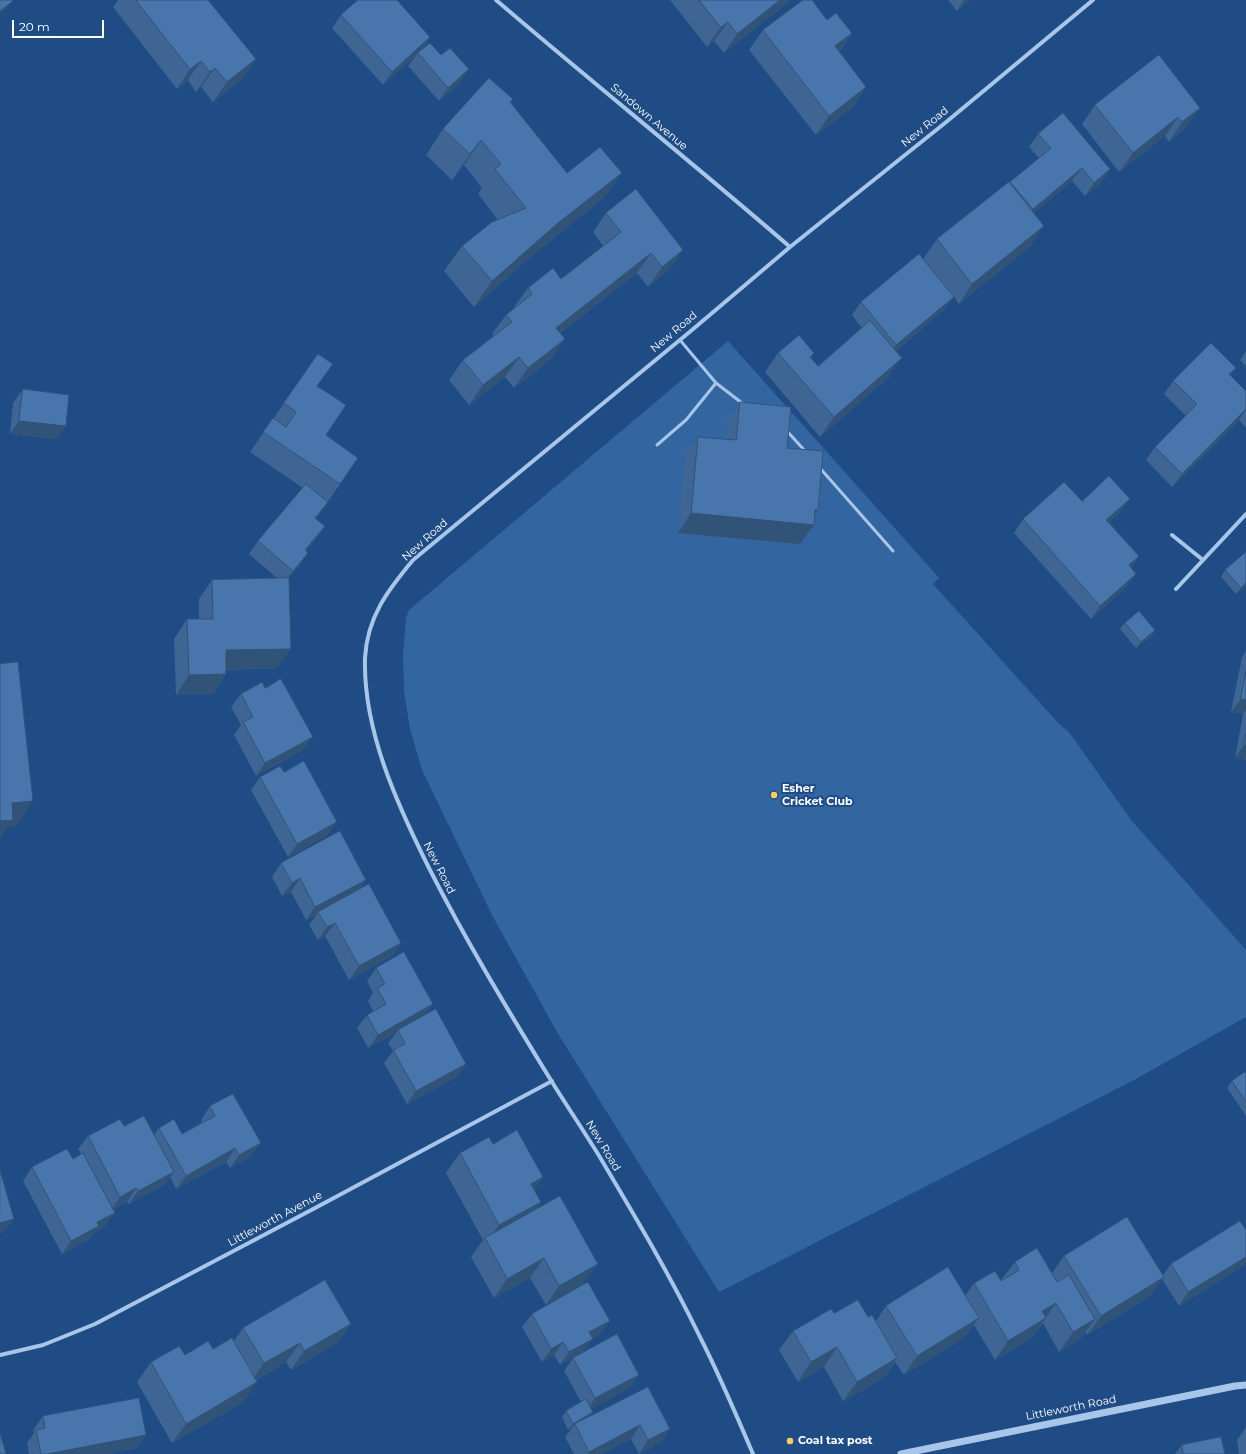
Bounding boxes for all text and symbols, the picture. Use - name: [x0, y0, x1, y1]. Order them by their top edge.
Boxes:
- scale bar: [14, 12, 106, 38]
- text: 20 m: [19, 19, 50, 34]
- street label: Sandown Avenue: [608, 81, 690, 153]
- street label: New Road: [899, 104, 951, 150]
- street label: New Road: [648, 309, 700, 355]
- street label: New Road: [399, 516, 451, 564]
- place label: Esher Cricket Club: [782, 782, 853, 808]
- marker: Esher Cricket Club: [769, 790, 779, 800]
- street label: New Road: [420, 840, 458, 896]
- street label: New Road: [583, 1118, 623, 1174]
- street label: Littleworth Avenue: [226, 1189, 324, 1249]
- street label: Littleworth Road: [1025, 1393, 1117, 1423]
- place label: Coal tax post: [798, 1434, 873, 1448]
- marker: Coal tax post: [785, 1436, 795, 1446]

